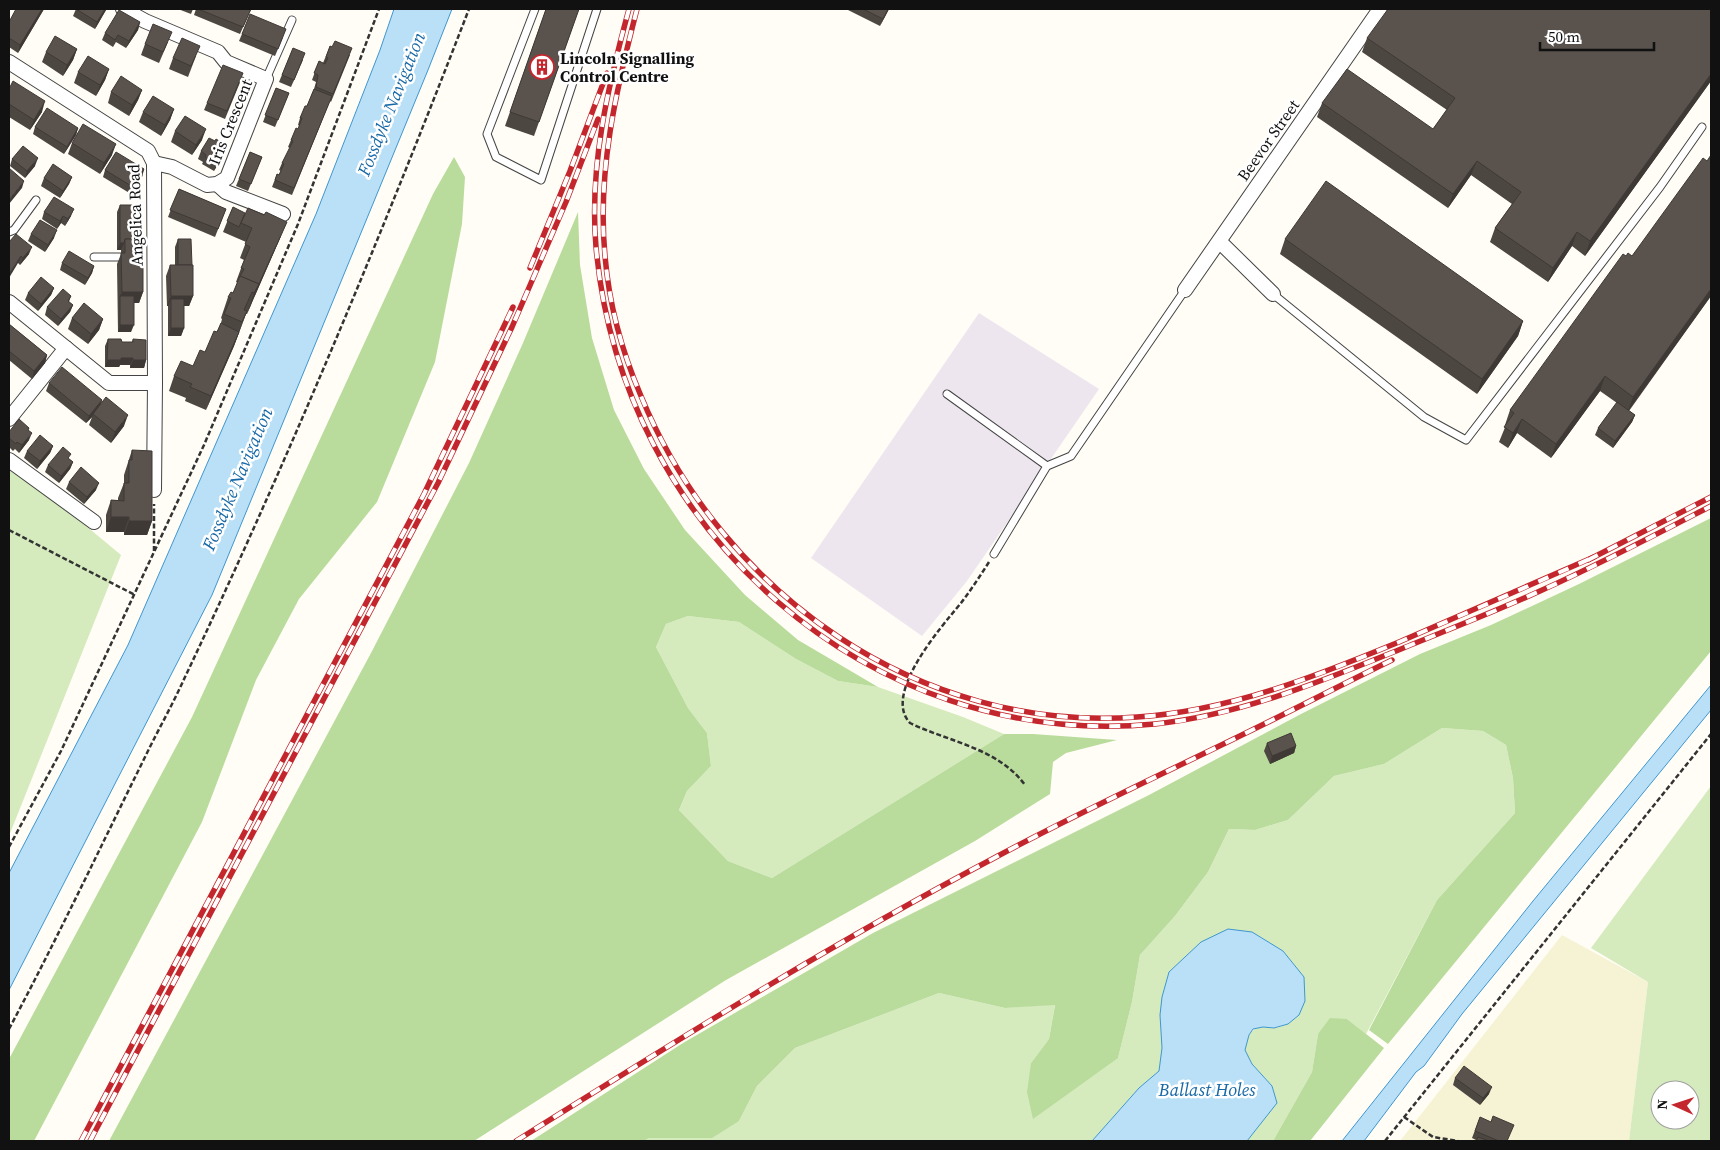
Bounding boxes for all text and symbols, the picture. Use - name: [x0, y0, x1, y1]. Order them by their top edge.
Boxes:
- scale bar: [1540, 20, 1654, 52]
- text: 50 m: [1548, 26, 1580, 47]
- water label: Fossdyke Navigation: [350, 28, 431, 180]
- place label: Lincoln Signalling Control Centre: [560, 47, 695, 87]
- building icon: Lincoln Signalling Control Centre: [529, 54, 555, 80]
- street label: Iris Crescent: [203, 75, 257, 168]
- street label: Beevor Street: [1232, 94, 1305, 185]
- street label: Angelica Road: [122, 164, 148, 266]
- water label: Fossdyke Navigation: [195, 404, 278, 555]
- water label: Ballast Holes: [1157, 1077, 1256, 1102]
- north arrow: [1650, 1080, 1700, 1130]
- text: N: [1652, 1099, 1672, 1110]

